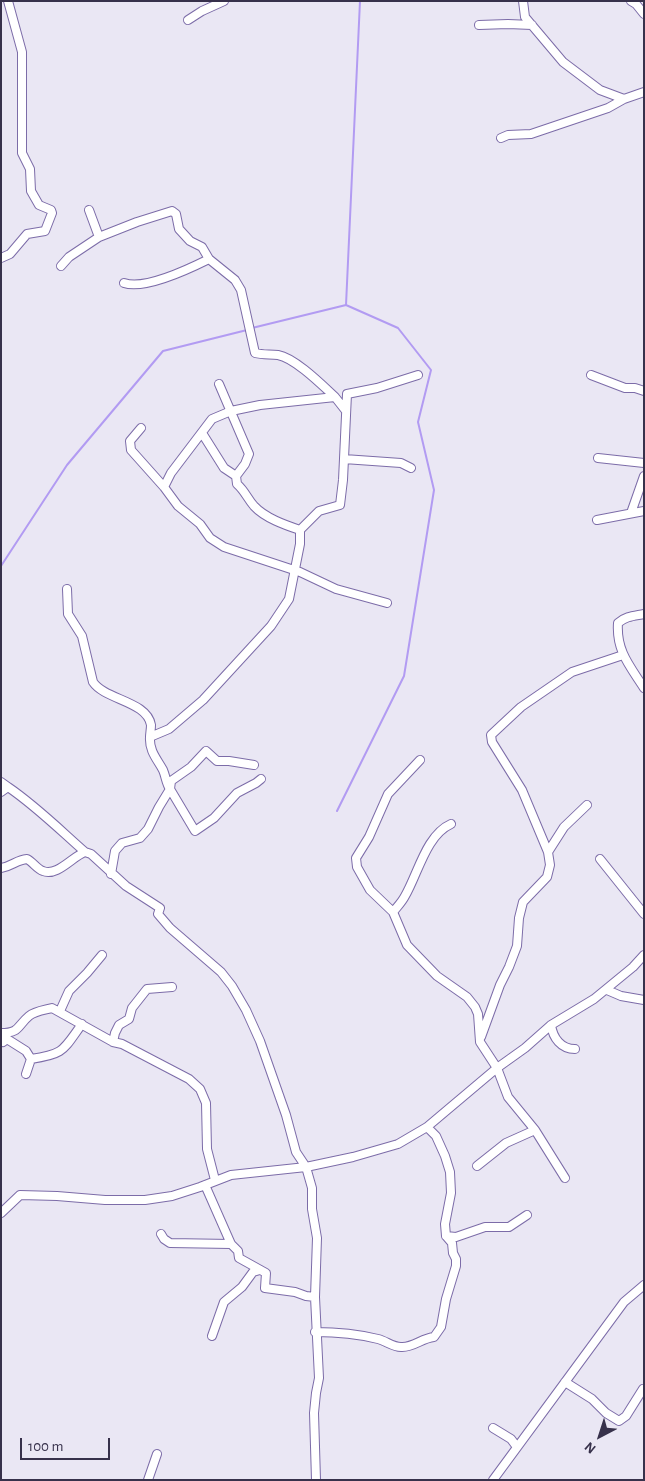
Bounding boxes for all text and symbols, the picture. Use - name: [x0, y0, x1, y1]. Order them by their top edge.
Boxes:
- north arrow: [575, 1411, 625, 1461]
- scale bar: [22, 1428, 112, 1460]
- text: 100 m: [28, 1439, 63, 1454]
- text: N: [582, 1439, 599, 1456]

